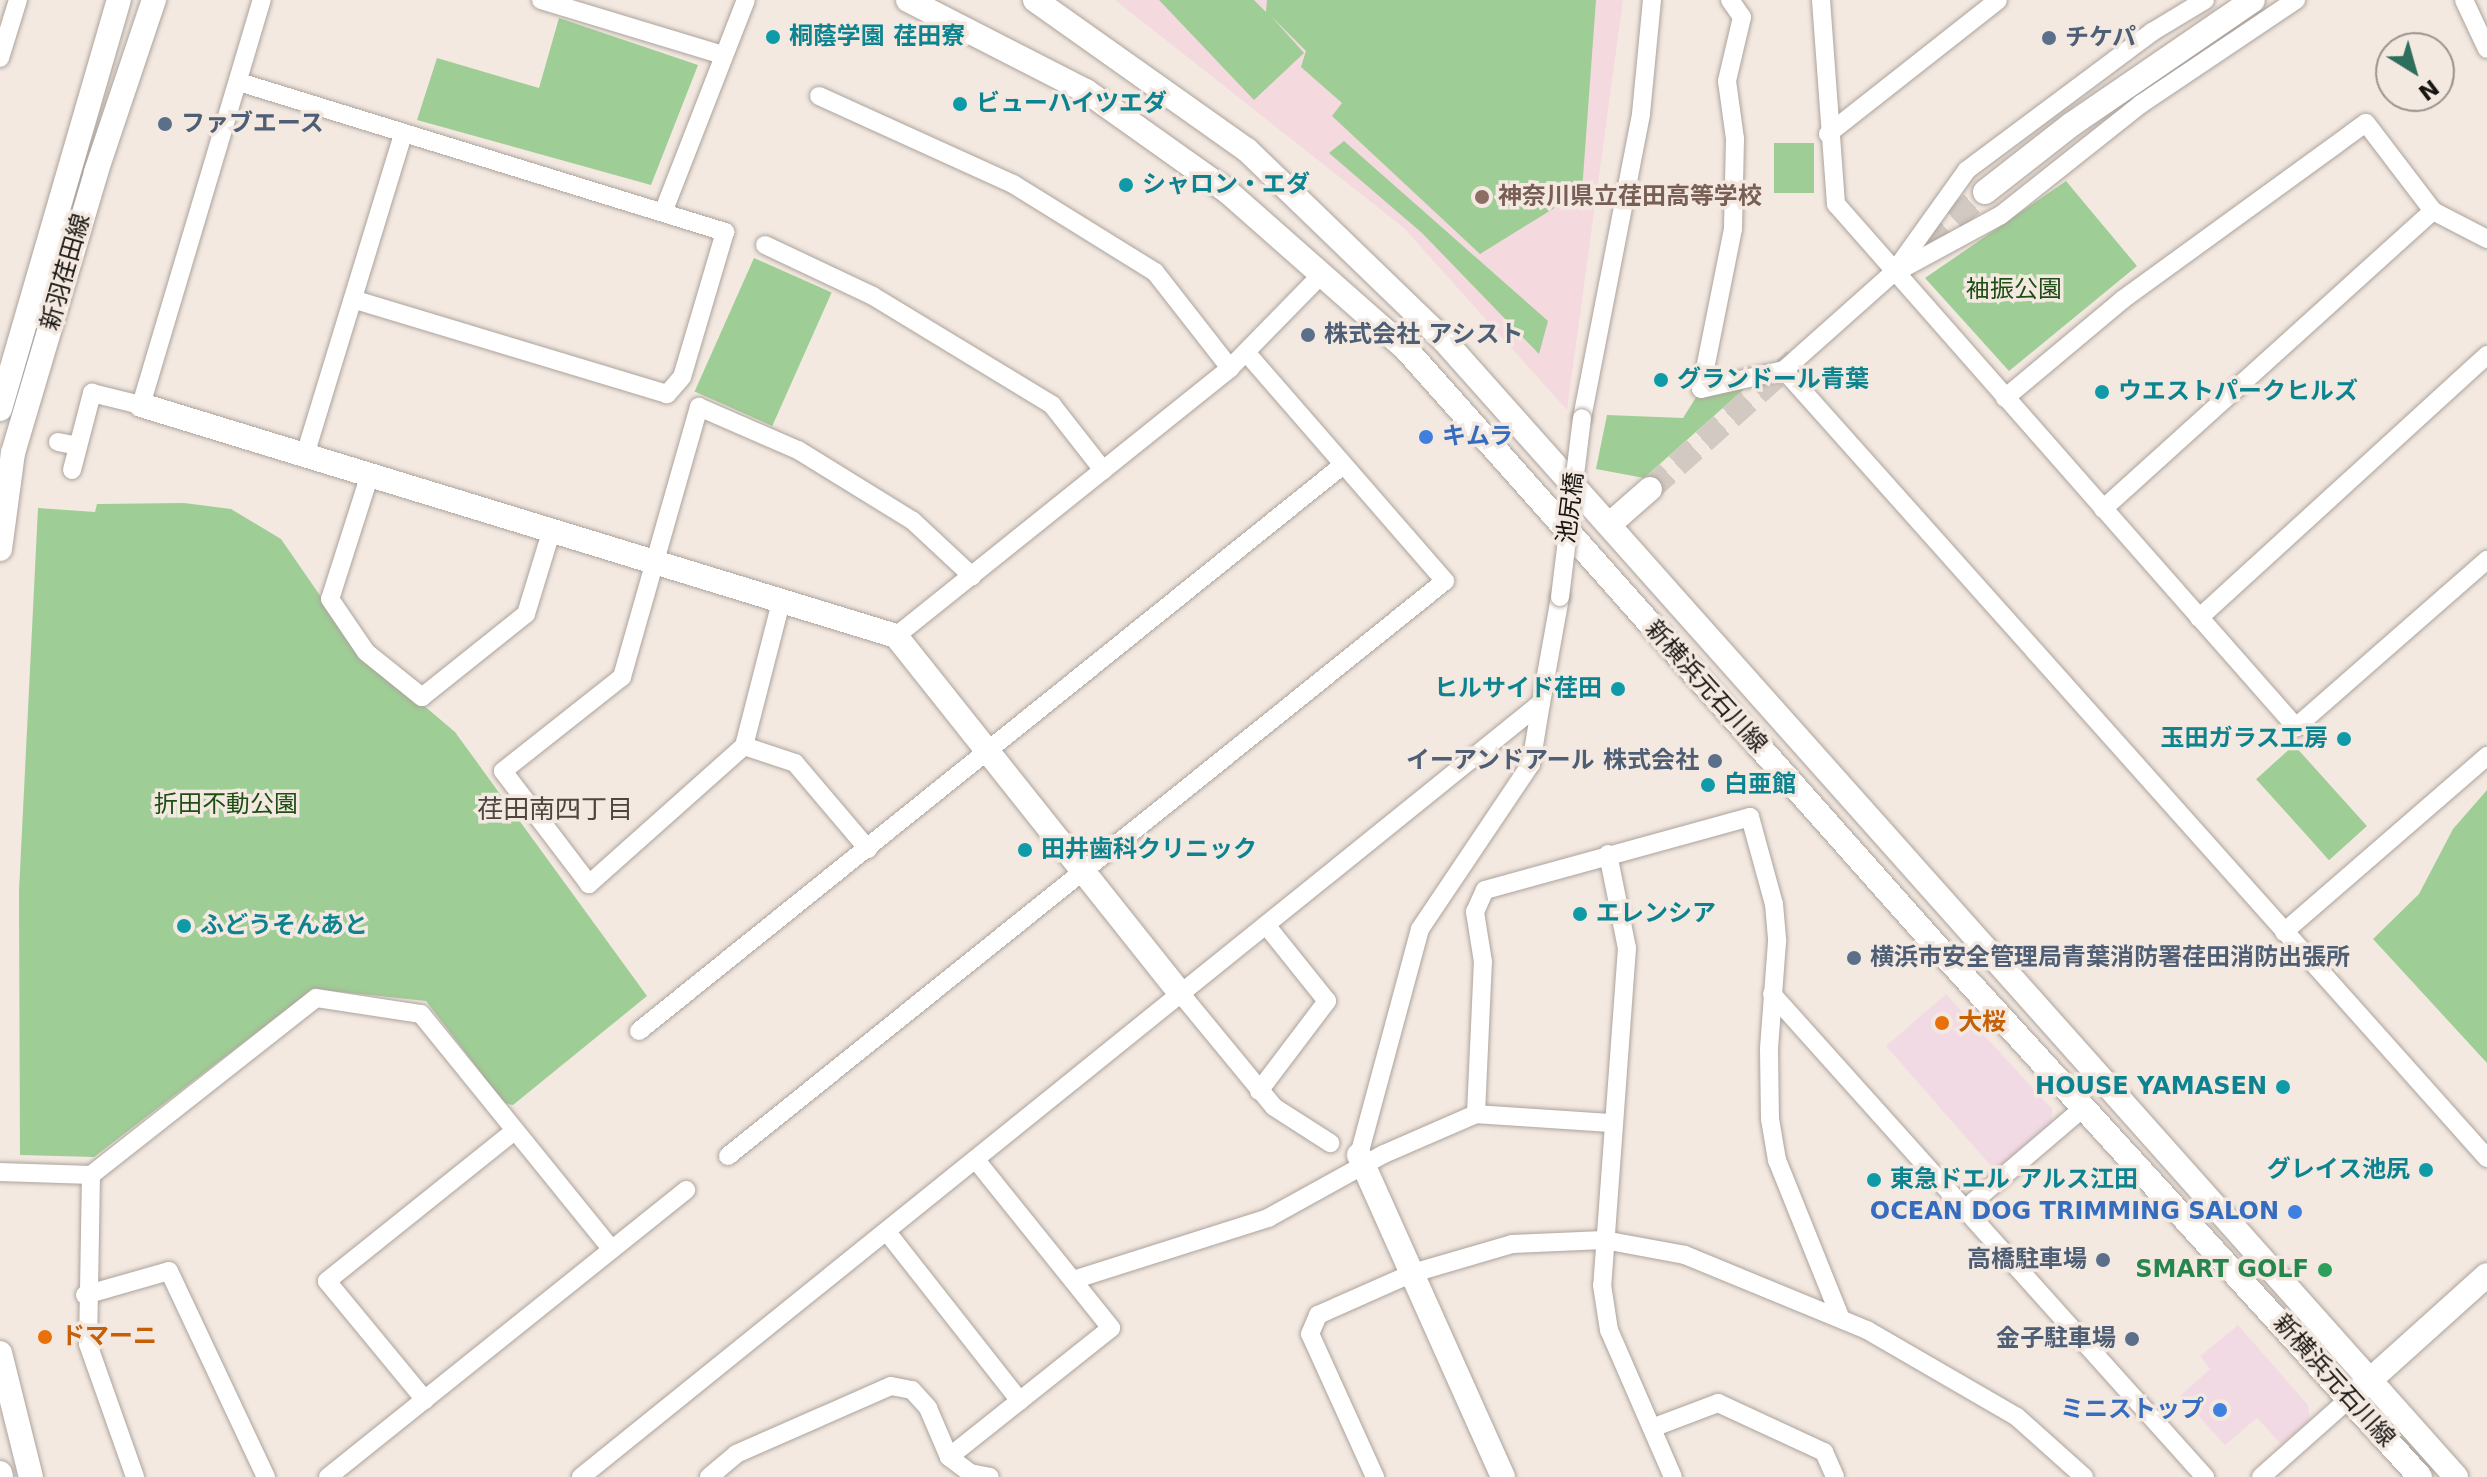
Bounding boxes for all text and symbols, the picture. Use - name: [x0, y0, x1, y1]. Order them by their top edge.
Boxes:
- place label: 桐蔭学園 荏田寮: [789, 23, 965, 51]
- place label: チケパ: [2065, 24, 2137, 52]
- marker: 桐蔭学園 荏田寮: [764, 28, 782, 46]
- marker: チケパ: [2040, 29, 2058, 47]
- north arrow: [2375, 32, 2455, 112]
- text: N: [2414, 74, 2443, 105]
- place label: ビューハイツエダ: [976, 90, 1168, 118]
- marker: ビューハイツエダ: [951, 95, 969, 113]
- place label: ファブエース: [181, 110, 325, 138]
- marker: ファブエース: [156, 115, 174, 133]
- place label: シャロン・エダ: [1142, 171, 1310, 199]
- marker: シャロン・エダ: [1117, 176, 1135, 194]
- place label: 神奈川県立荏田高等学校: [1498, 183, 1762, 211]
- marker: 神奈川県立荏田高等学校: [1473, 188, 1491, 206]
- street label: 新羽荏田線: [36, 210, 96, 334]
- park label: 袖振公園: [1966, 276, 2062, 304]
- place label: 株式会社 アシスト: [1324, 321, 1524, 349]
- marker: 株式会社 アシスト: [1299, 326, 1317, 344]
- place label: グランドール青葉: [1677, 366, 1869, 394]
- marker: グランドール青葉: [1652, 371, 1670, 389]
- place label: ウエストパークヒルズ: [2118, 378, 2358, 406]
- marker: ウエストパークヒルズ: [2093, 383, 2111, 401]
- place label: キムラ: [1442, 423, 1514, 451]
- marker: キムラ: [1417, 428, 1435, 446]
- street label: 池尻橋: [1552, 471, 1590, 545]
- street label: 新横浜元石川線: [1639, 615, 1773, 759]
- place label: ヒルサイド荏田: [1434, 675, 1602, 703]
- marker: ヒルサイド荏田: [1609, 680, 1627, 698]
- place label: 玉田ガラス工房: [2160, 725, 2328, 753]
- marker: 玉田ガラス工房: [2335, 730, 2353, 748]
- place label: イーアンドアール 株式会社: [1404, 747, 1699, 775]
- marker: イーアンドアール 株式会社: [1706, 752, 1724, 770]
- place label: 白亜館: [1724, 771, 1796, 799]
- marker: 白亜館: [1699, 776, 1717, 794]
- park label: 折田不動公園: [154, 791, 298, 819]
- district label: 荏田南四丁目: [477, 794, 633, 826]
- place label: 田井歯科クリニック: [1041, 836, 1257, 864]
- marker: 田井歯科クリニック: [1016, 841, 1034, 859]
- place label: エレンシア: [1596, 900, 1716, 928]
- marker: エレンシア: [1571, 905, 1589, 923]
- place label: ふどうそんあと: [200, 912, 368, 940]
- marker: ふどうそんあと: [175, 917, 193, 935]
- place label: 横浜市安全管理局青葉消防署荏田消防出張所: [1870, 944, 2350, 972]
- marker: 横浜市安全管理局青葉消防署荏田消防出張所: [1845, 949, 1863, 967]
- place label: 大桜: [1958, 1009, 2006, 1037]
- marker: 大桜: [1933, 1014, 1951, 1032]
- place label: HOUSE YAMASEN: [2035, 1073, 2267, 1101]
- marker: HOUSE YAMASEN: [2274, 1078, 2292, 1096]
- place label: グレイス池尻: [2266, 1156, 2410, 1184]
- marker: グレイス池尻: [2417, 1161, 2435, 1179]
- place label: 東急ドエル アルス江田: [1890, 1166, 2138, 1194]
- marker: 東急ドエル アルス江田: [1865, 1171, 1883, 1189]
- place label: OCEAN DOG TRIMMING SALON: [1870, 1198, 2279, 1226]
- marker: OCEAN DOG TRIMMING SALON: [2286, 1203, 2304, 1221]
- place label: 高橋駐車場: [1967, 1246, 2087, 1274]
- marker: 高橋駐車場: [2094, 1251, 2112, 1269]
- place label: SMART GOLF: [2135, 1256, 2309, 1284]
- marker: SMART GOLF: [2316, 1261, 2334, 1279]
- street label: 新横浜元石川線: [2267, 1309, 2401, 1453]
- place label: ドマーニ: [61, 1323, 157, 1351]
- place label: 金子駐車場: [1996, 1325, 2116, 1353]
- marker: ドマーニ: [36, 1328, 54, 1346]
- marker: 金子駐車場: [2123, 1330, 2141, 1348]
- place label: ミニストップ: [2060, 1396, 2204, 1424]
- marker: ミニストップ: [2211, 1401, 2229, 1419]

